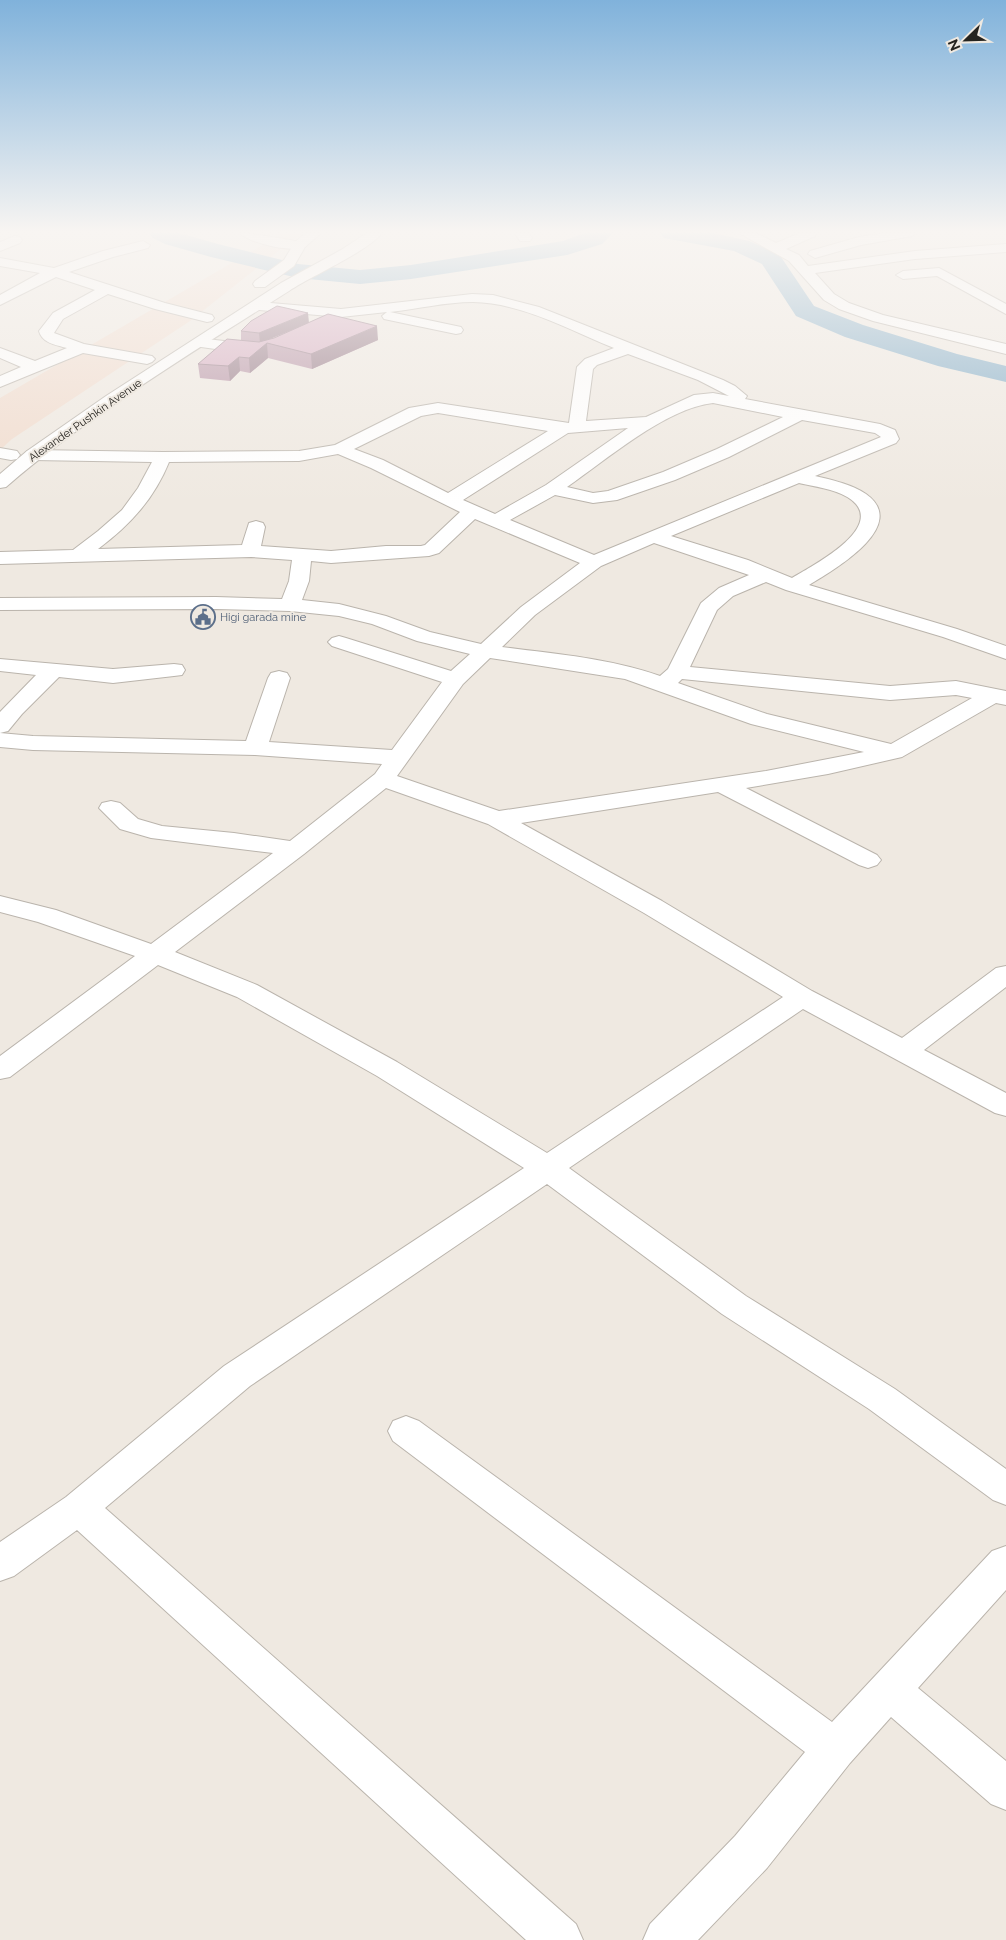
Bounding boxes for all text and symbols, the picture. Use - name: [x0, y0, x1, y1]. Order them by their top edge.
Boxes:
- north arrow: [941, 15, 991, 65]
- text: N: [945, 37, 963, 53]
- street label: Alexander Pushkin Avenue: [26, 376, 145, 464]
- public building icon: Higi garada mine: [190, 604, 216, 630]
- place label: Higi garada mine: [220, 611, 307, 624]

